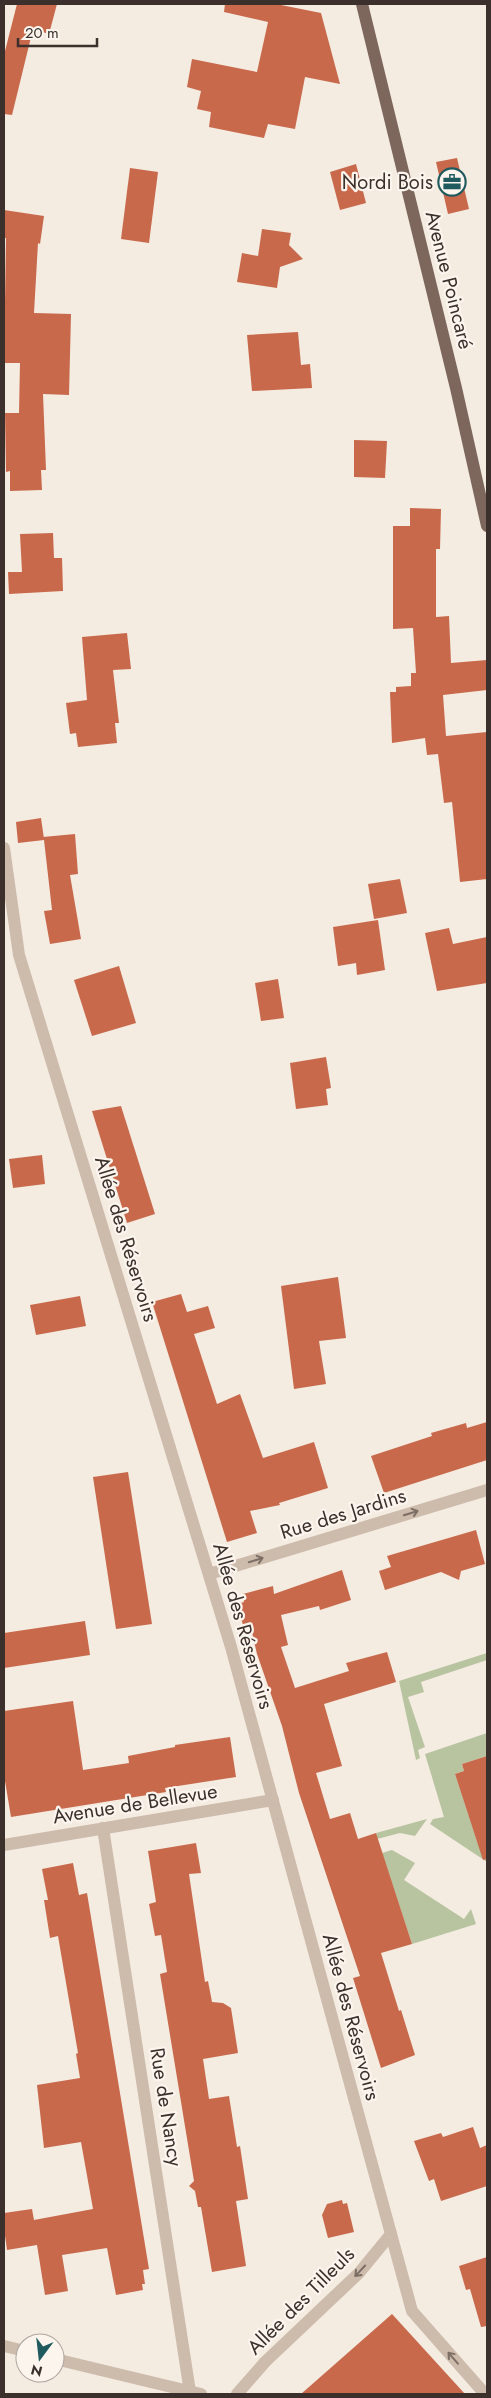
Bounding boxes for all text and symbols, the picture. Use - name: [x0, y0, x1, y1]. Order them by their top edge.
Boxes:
- scale bar: [18, 15, 96, 47]
- text: 20 m: [25, 22, 59, 44]
- office icon: Nordi Bois: [437, 167, 467, 197]
- place label: Nordi Bois: [342, 168, 433, 197]
- street label: Avenue Poincaré: [418, 208, 480, 352]
- street label: Allée des Réservoirs: [87, 1153, 165, 1325]
- street label: Rue des Jardins: [277, 1481, 409, 1547]
- one-way arrow: [403, 1507, 419, 1517]
- street label: Allée des Réservoirs: [205, 1540, 281, 1712]
- one-way arrow: [248, 1554, 264, 1564]
- street label: Avenue de Bellevue: [51, 1777, 219, 1831]
- street label: Allée des Réservoirs: [315, 1930, 387, 2104]
- street label: Rue de Nancy: [142, 2046, 190, 2169]
- street label: Allée des Tilleuls: [241, 2241, 361, 2361]
- one-way arrow: [354, 2265, 366, 2278]
- north arrow: [15, 2333, 65, 2383]
- one-way arrow: [447, 2351, 458, 2364]
- text: N: [29, 2359, 45, 2382]

